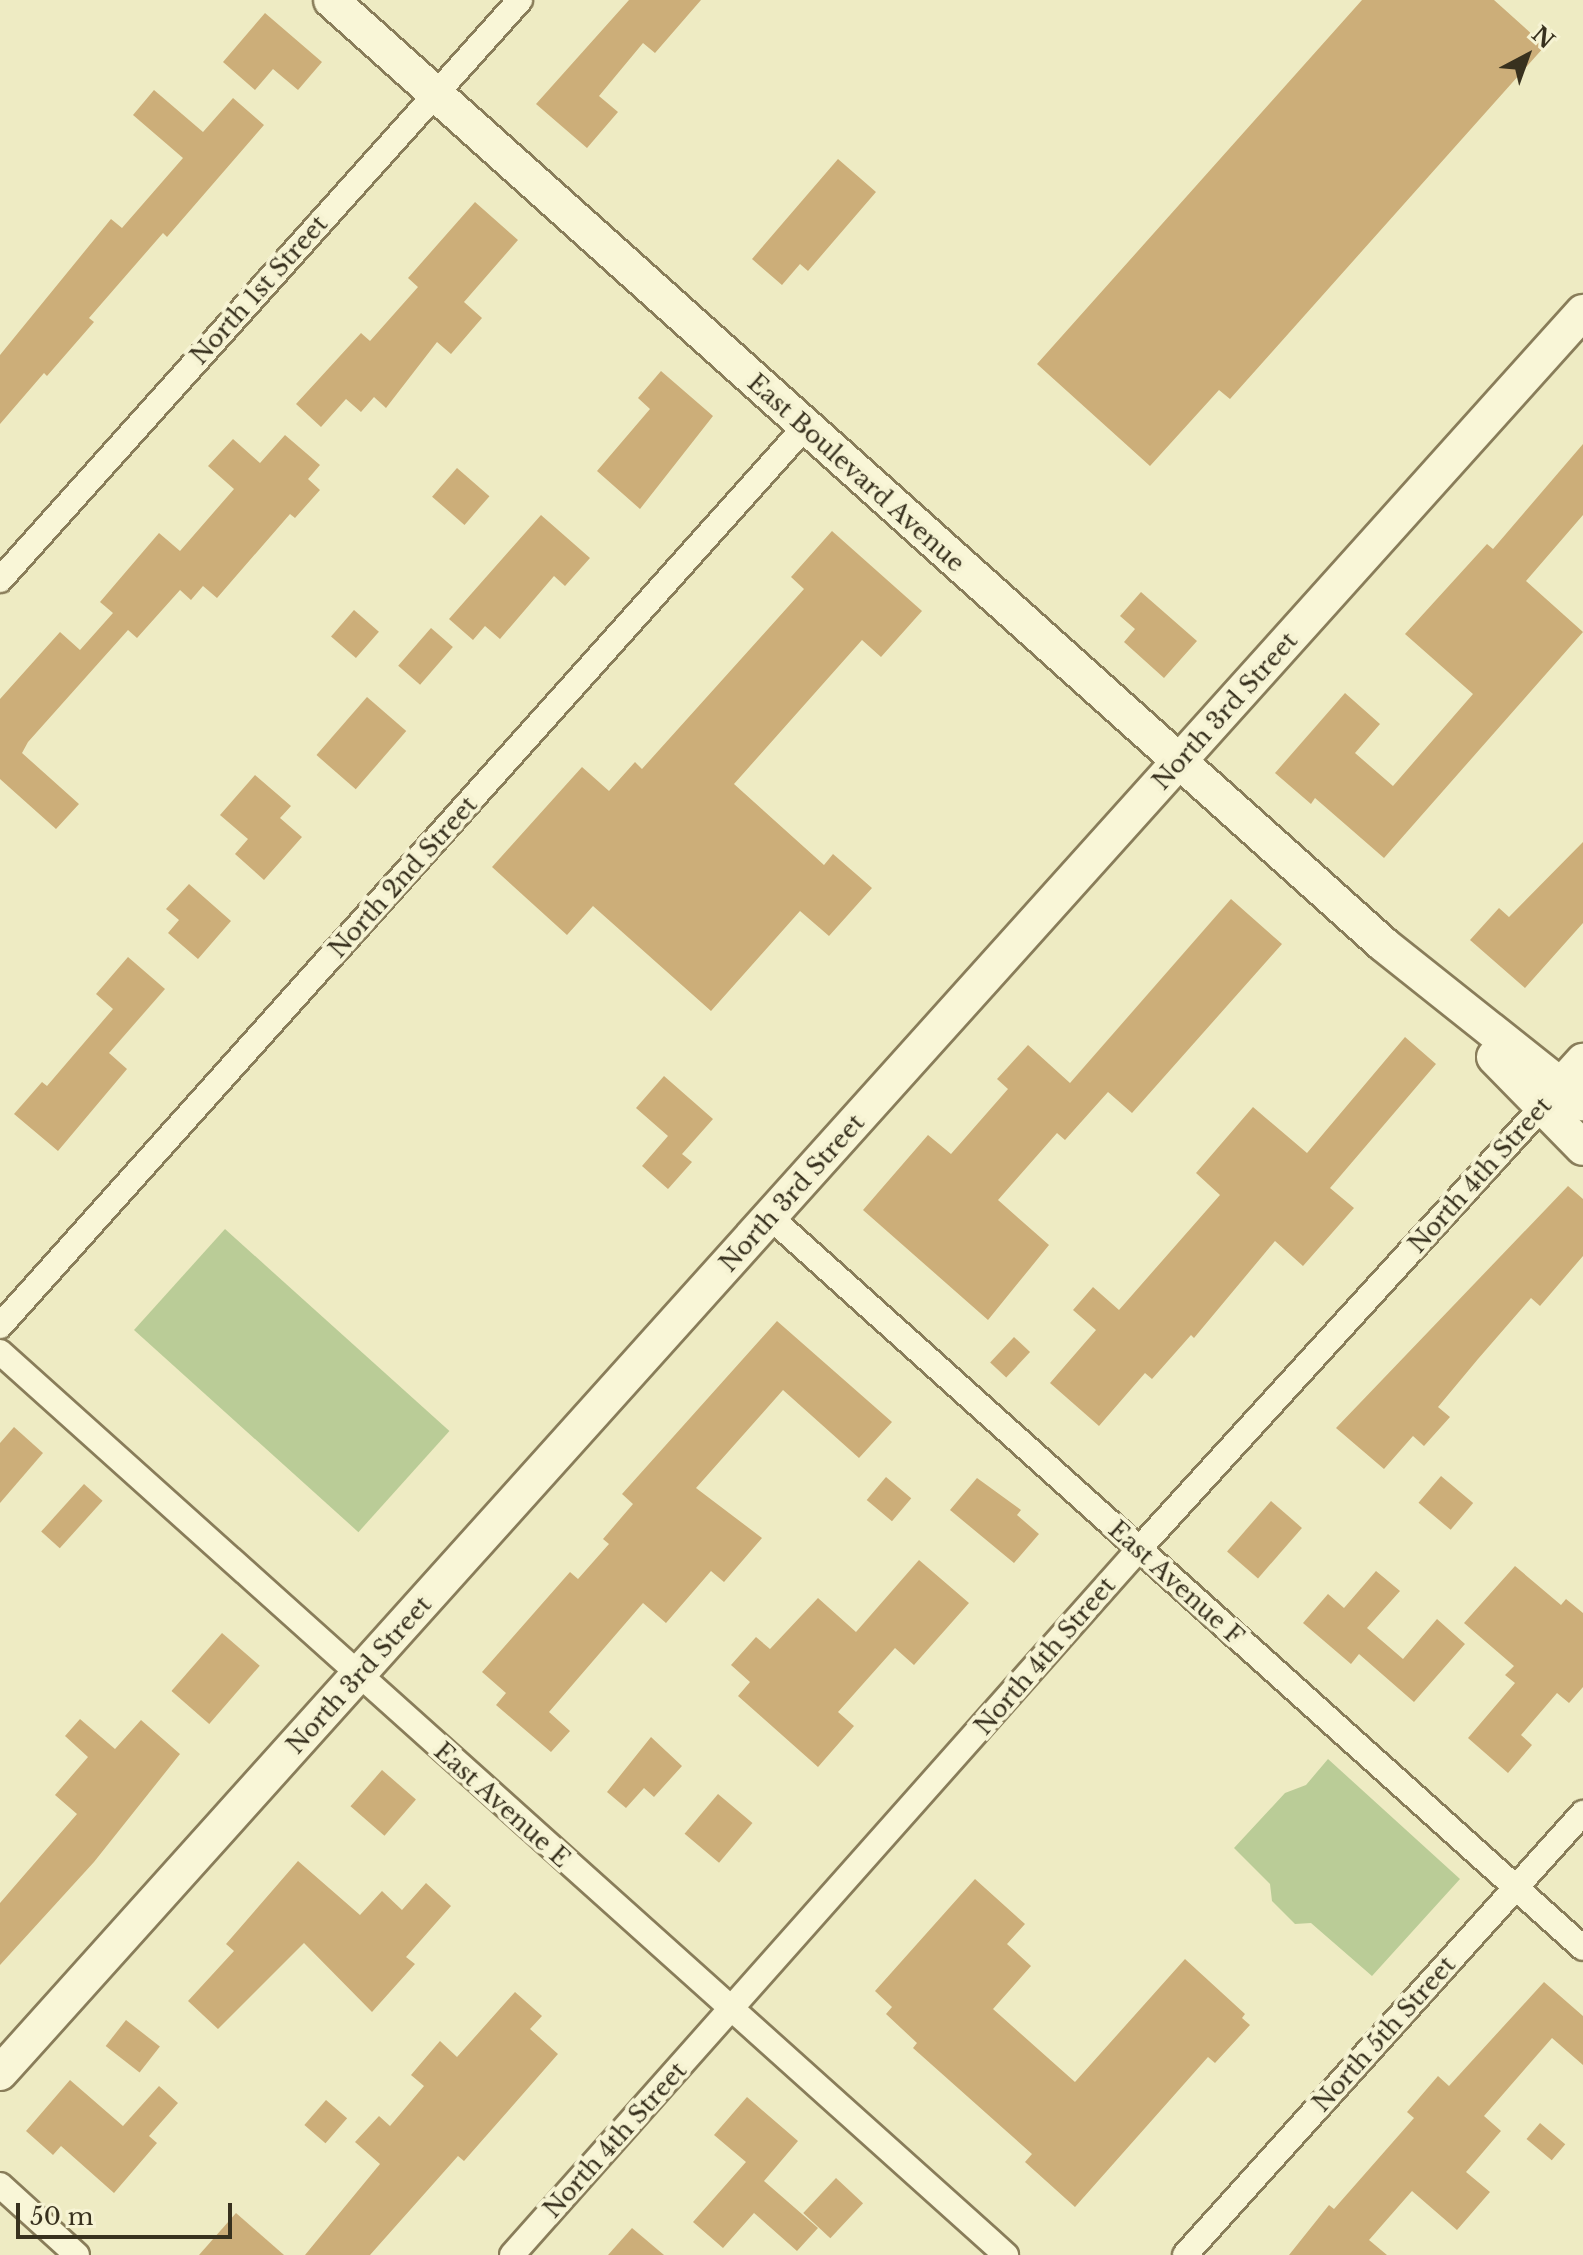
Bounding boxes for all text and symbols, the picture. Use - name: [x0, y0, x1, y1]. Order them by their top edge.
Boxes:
- north arrow: [1487, 16, 1567, 96]
- text: N: [1526, 21, 1560, 54]
- street label: North 1st Street: [185, 210, 333, 370]
- street label: East Boulevard Avenue: [741, 368, 971, 578]
- street label: North 3rd Street: [1147, 626, 1303, 796]
- street label: North 2nd Street: [323, 790, 483, 964]
- street label: North 4th Street: [1403, 1091, 1557, 1259]
- street label: North 3rd Street: [714, 1108, 870, 1278]
- street label: East Avenue F: [1102, 1515, 1250, 1651]
- street label: North 4th Street: [969, 1571, 1121, 1741]
- street label: North 3rd Street: [281, 1590, 437, 1760]
- street label: East Avenue E: [428, 1736, 576, 1874]
- street label: North 5th Street: [1307, 1950, 1461, 2118]
- street label: North 4th Street: [538, 2056, 692, 2224]
- scale bar: [20, 2187, 236, 2237]
- text: 50 m: [30, 2202, 93, 2231]

